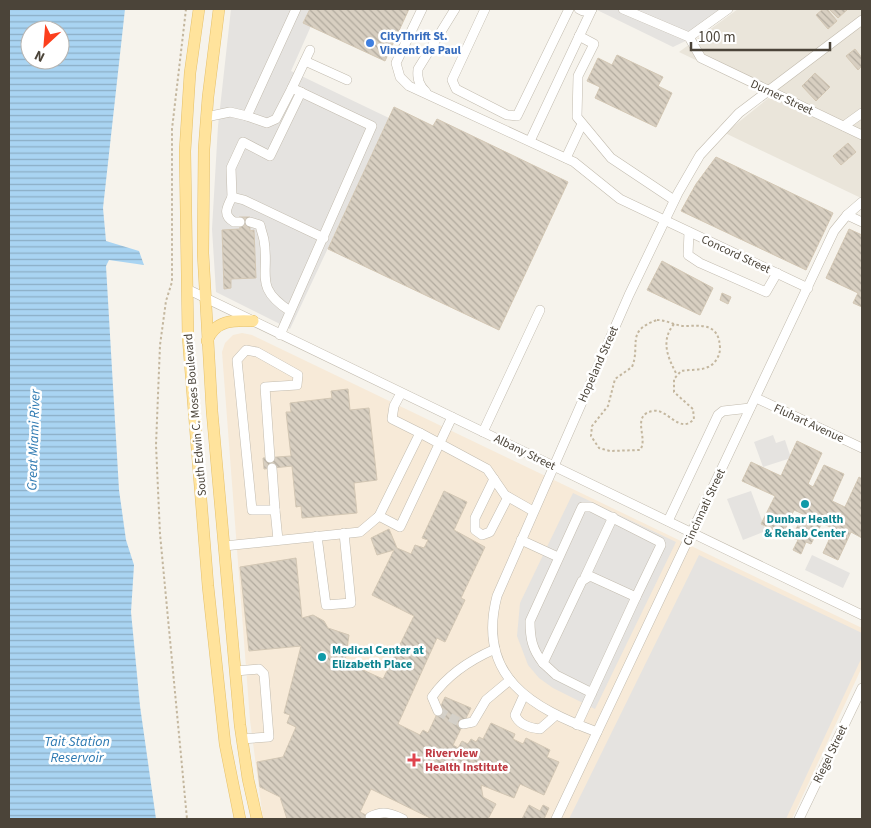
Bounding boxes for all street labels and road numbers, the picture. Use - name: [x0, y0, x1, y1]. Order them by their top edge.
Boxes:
- street label: Durner Street: [748, 76, 816, 119]
- street label: Concord Street: [698, 231, 773, 278]
- street label: Hopeland Street: [574, 323, 623, 405]
- street label: South Edwin C. Moses Boulevard: [180, 333, 211, 497]
- street label: Fluhart Avenue: [771, 400, 847, 447]
- street label: Albany Street: [491, 430, 558, 475]
- street label: Cincinnati Street: [679, 466, 730, 549]
- street label: Riegel Street: [809, 722, 852, 786]

